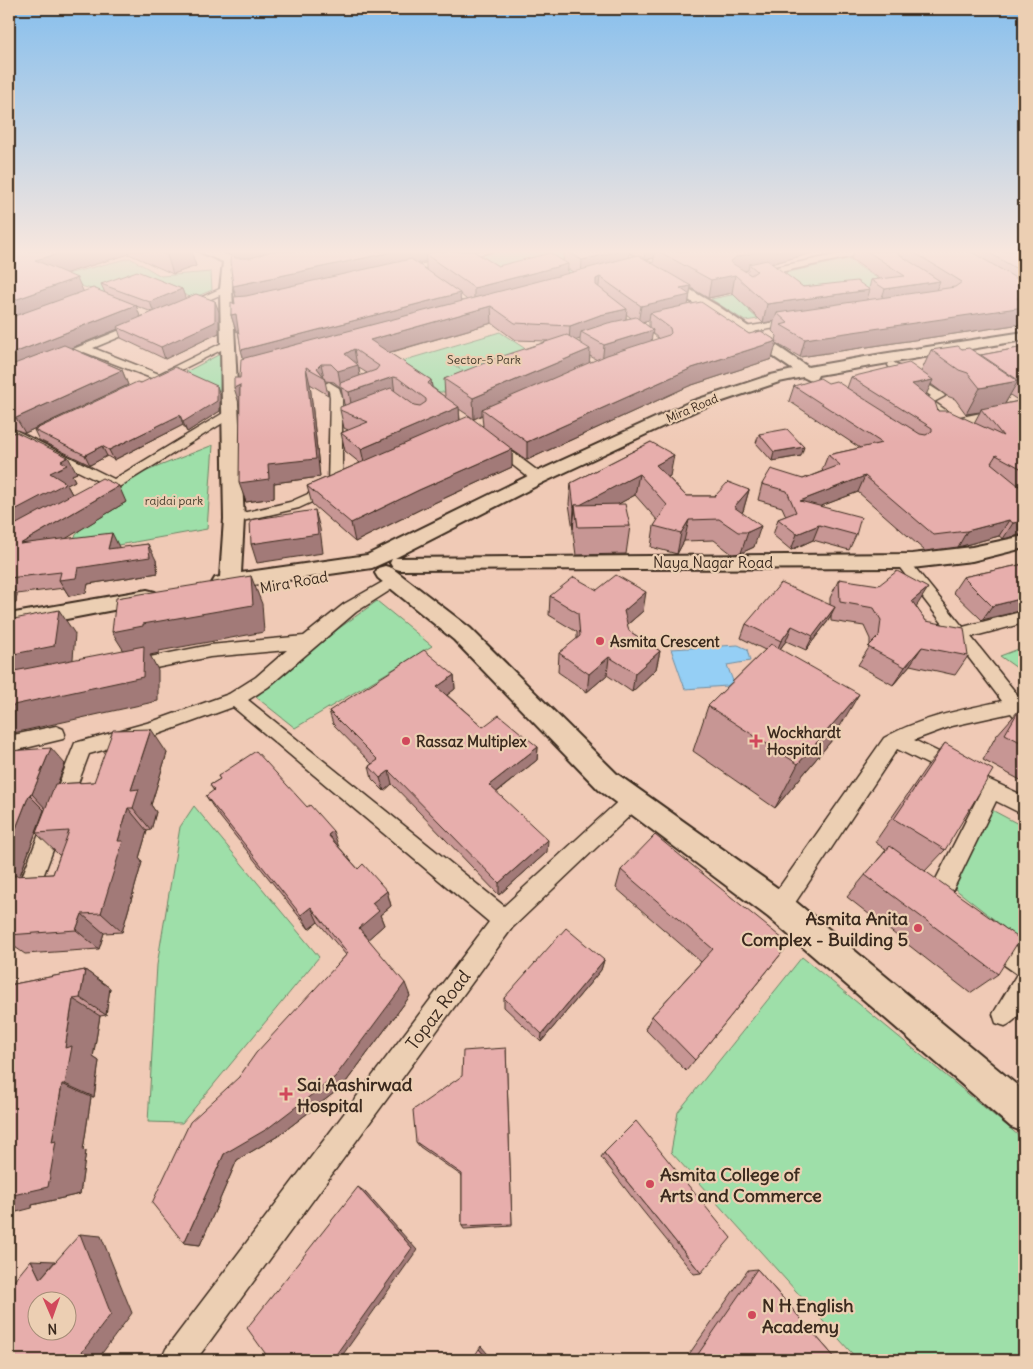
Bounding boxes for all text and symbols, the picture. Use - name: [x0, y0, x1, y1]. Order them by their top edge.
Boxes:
- park label: Sector-5 Park: [447, 352, 521, 367]
- street label: Mira Road: [664, 390, 720, 426]
- park label: rajdai park: [145, 493, 203, 508]
- street label: Naya Nagar Road: [653, 553, 773, 572]
- street label: Mira Road: [259, 567, 330, 597]
- place label: Asmita Crescent: [610, 632, 721, 651]
- marker: Asmita Crescent: [594, 635, 606, 647]
- place label: Wockhardt Hospital: [767, 723, 842, 760]
- place label: Rassaz Multiplex: [416, 732, 528, 752]
- marker: Wockhardt Hospital: [749, 734, 763, 748]
- marker: Rassaz Multiplex: [400, 735, 412, 747]
- place label: Asmita Anita Complex - Building 5: [741, 907, 908, 951]
- marker: Asmita Anita Complex - Building 5: [912, 922, 924, 934]
- street label: Topaz Road: [401, 965, 476, 1054]
- place label: Sai Aashirwad Hospital: [297, 1073, 413, 1117]
- marker: Sai Aashirwad Hospital: [279, 1087, 293, 1101]
- place label: Asmita College of Arts and Commerce: [660, 1163, 822, 1207]
- marker: Asmita College of Arts and Commerce: [644, 1178, 656, 1190]
- north arrow: [28, 1292, 78, 1342]
- place label: N H English Academy: [762, 1294, 854, 1338]
- marker: N H English Academy: [746, 1309, 758, 1321]
- text: N: [47, 1320, 58, 1338]

